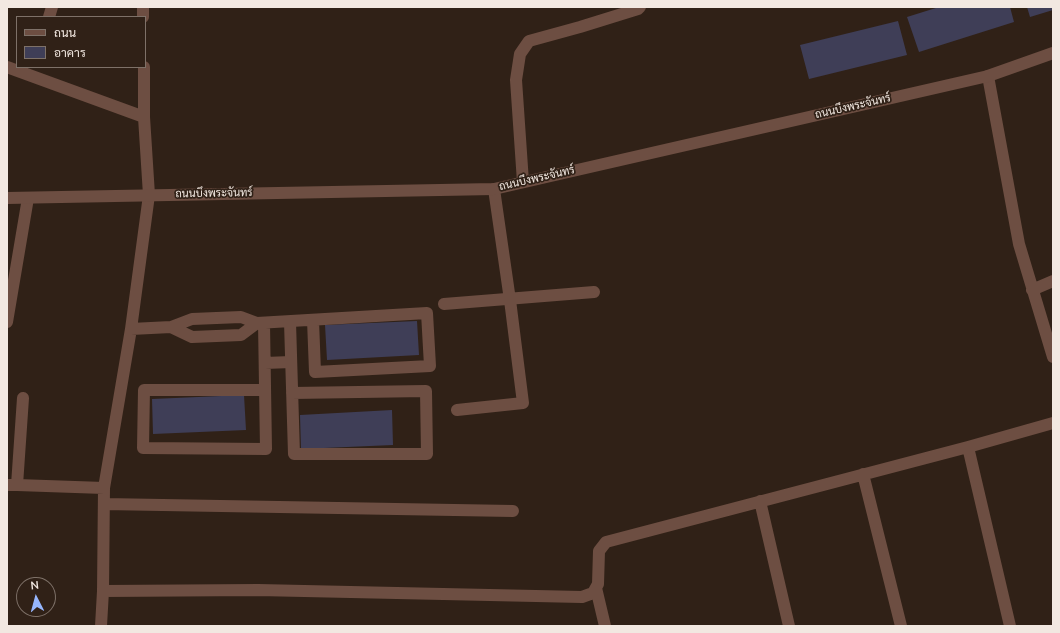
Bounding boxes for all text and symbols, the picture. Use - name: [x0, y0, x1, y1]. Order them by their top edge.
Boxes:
- legend: [16, 16, 146, 68]
- text: ถนน: [54, 25, 76, 41]
- text: อาคาร: [54, 45, 86, 61]
- street label: ถนนบึงพระจันทร์: [814, 92, 892, 122]
- street label: ถนนบึงพระจันทร์: [498, 164, 576, 194]
- street label: ถนนบึงพระจันทร์: [175, 187, 253, 201]
- north arrow: [16, 577, 56, 617]
- text: N: [30, 578, 40, 593]

